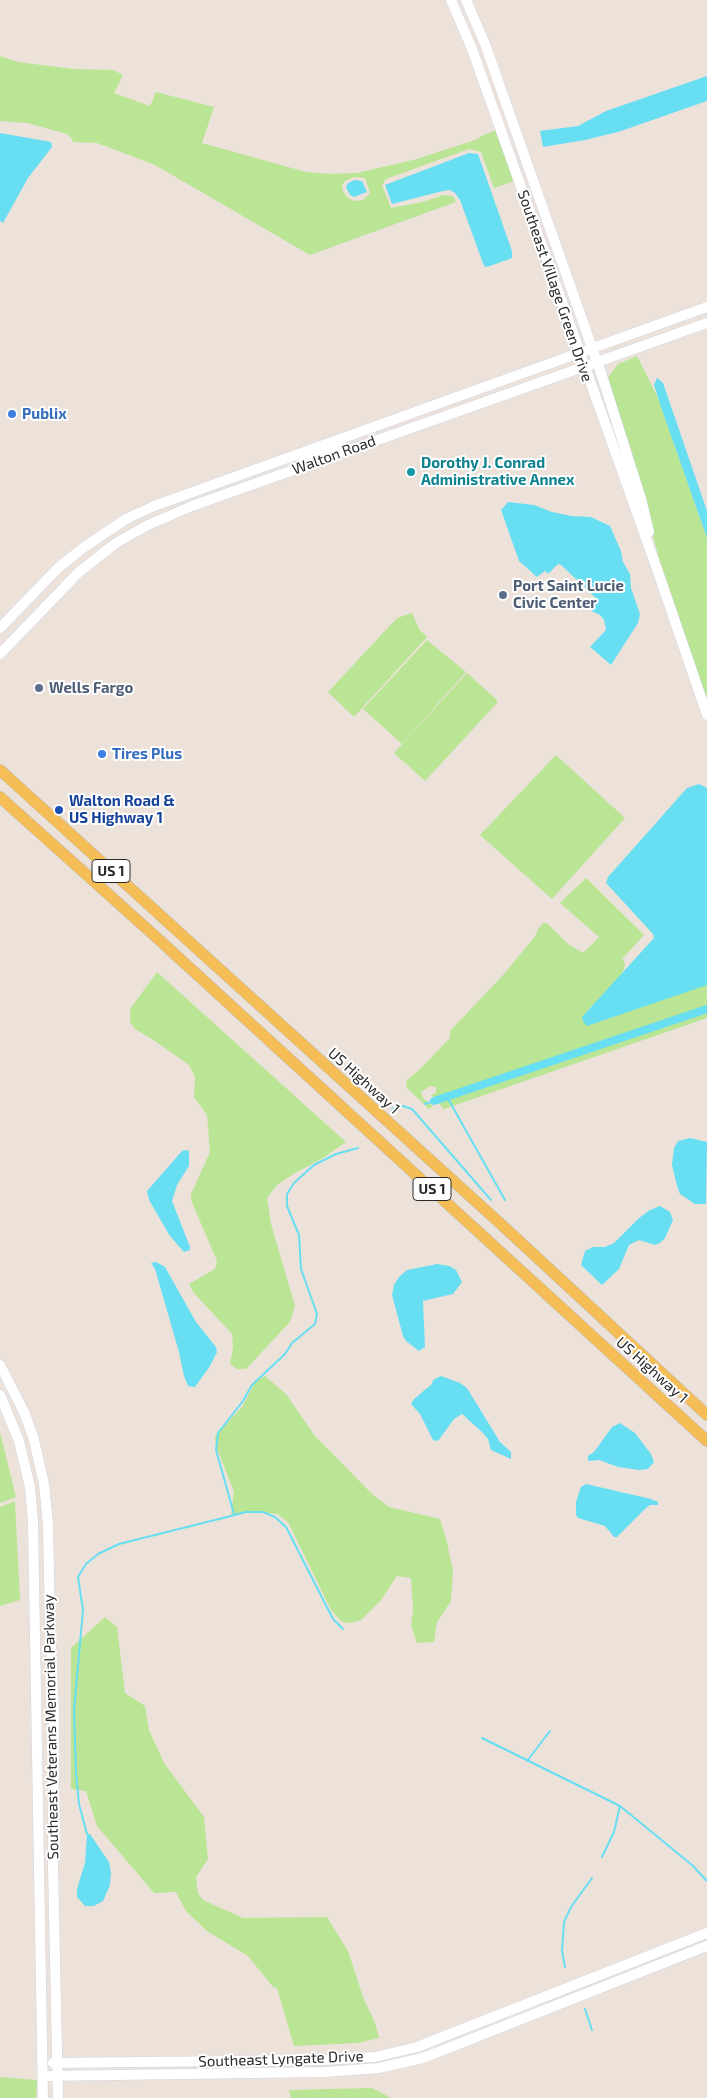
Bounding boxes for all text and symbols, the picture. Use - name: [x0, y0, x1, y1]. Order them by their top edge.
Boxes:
- street label: Southeast Village Green Drive: [514, 188, 596, 384]
- place label: Publix: [22, 405, 67, 423]
- marker: Publix: [6, 408, 18, 420]
- street label: Walton Road: [290, 432, 378, 478]
- place label: Dorothy J. Conrad Administrative Annex: [421, 454, 574, 489]
- marker: Dorothy J. Conrad Administrative Annex: [405, 466, 417, 478]
- place label: Port Saint Lucie Civic Center: [513, 577, 624, 612]
- marker: Port Saint Lucie Civic Center: [497, 589, 509, 601]
- place label: Wells Fargo: [49, 679, 133, 697]
- marker: Wells Fargo: [33, 682, 45, 694]
- place label: Tires Plus: [112, 745, 182, 763]
- marker: Tires Plus: [96, 748, 108, 760]
- place label: Walton Road & US Highway 1: [69, 792, 175, 827]
- marker: Walton Road & US Highway 1: [53, 804, 65, 816]
- road number: US 1: [92, 859, 130, 882]
- street label: US Highway 1: [324, 1044, 404, 1118]
- road number: US 1: [413, 1178, 451, 1200]
- street label: US Highway 1: [612, 1333, 692, 1407]
- street label: Southeast Veterans Memorial Parkway: [40, 1594, 62, 1860]
- street label: Southeast Lyngate Drive: [198, 2047, 364, 2071]

